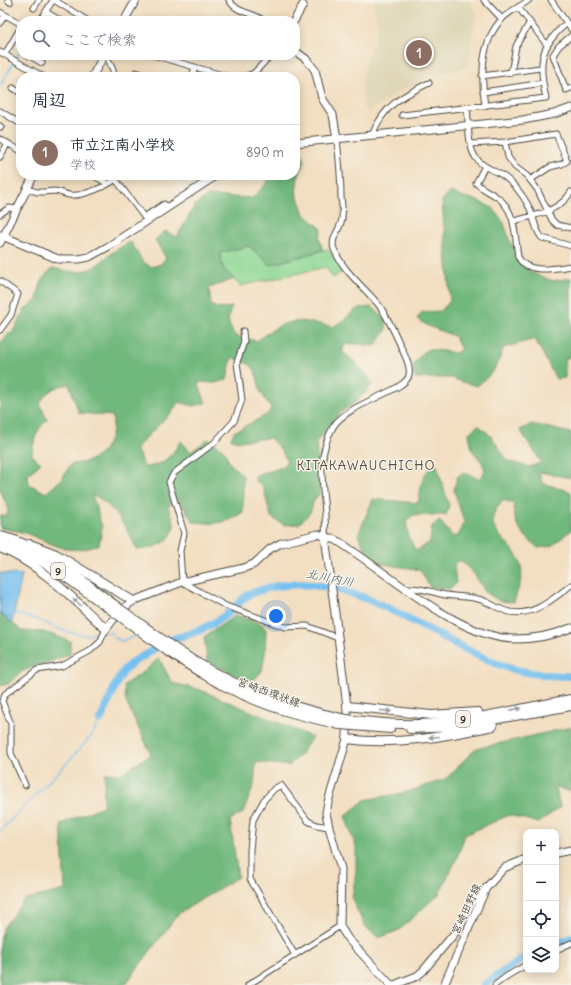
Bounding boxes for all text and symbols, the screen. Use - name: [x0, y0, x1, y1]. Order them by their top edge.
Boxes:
- search box: [16, 16, 300, 60]
- icon: search: [30, 27, 52, 49]
- text: ここで検索: [62, 30, 137, 49]
- pin: 1: [406, 38, 432, 68]
- text: 周辺: [32, 89, 66, 111]
- text: 市立江南小学校: [70, 135, 175, 154]
- text: 1: [42, 144, 48, 161]
- text: 890 m: [246, 144, 284, 161]
- text: 学校: [70, 156, 96, 173]
- district label: KITAKAWAUCHICHO: [296, 457, 436, 474]
- road number: 9: [51, 563, 65, 579]
- water label: 北川内川: [305, 566, 355, 589]
- one-way arrow: [72, 598, 82, 607]
- your location: [266, 606, 286, 626]
- street label: 宮崎西環状線: [236, 674, 302, 710]
- one-way arrow: [510, 706, 523, 712]
- one-way arrow: [380, 708, 392, 714]
- road number: 9: [456, 711, 470, 727]
- one-way arrow: [428, 733, 440, 740]
- map controls: [523, 829, 559, 973]
- button: +: [523, 829, 559, 865]
- button: −: [523, 865, 559, 901]
- street label: 宮崎田野線: [448, 881, 484, 937]
- button: locate: [523, 901, 559, 937]
- button: layers: [523, 937, 559, 973]

